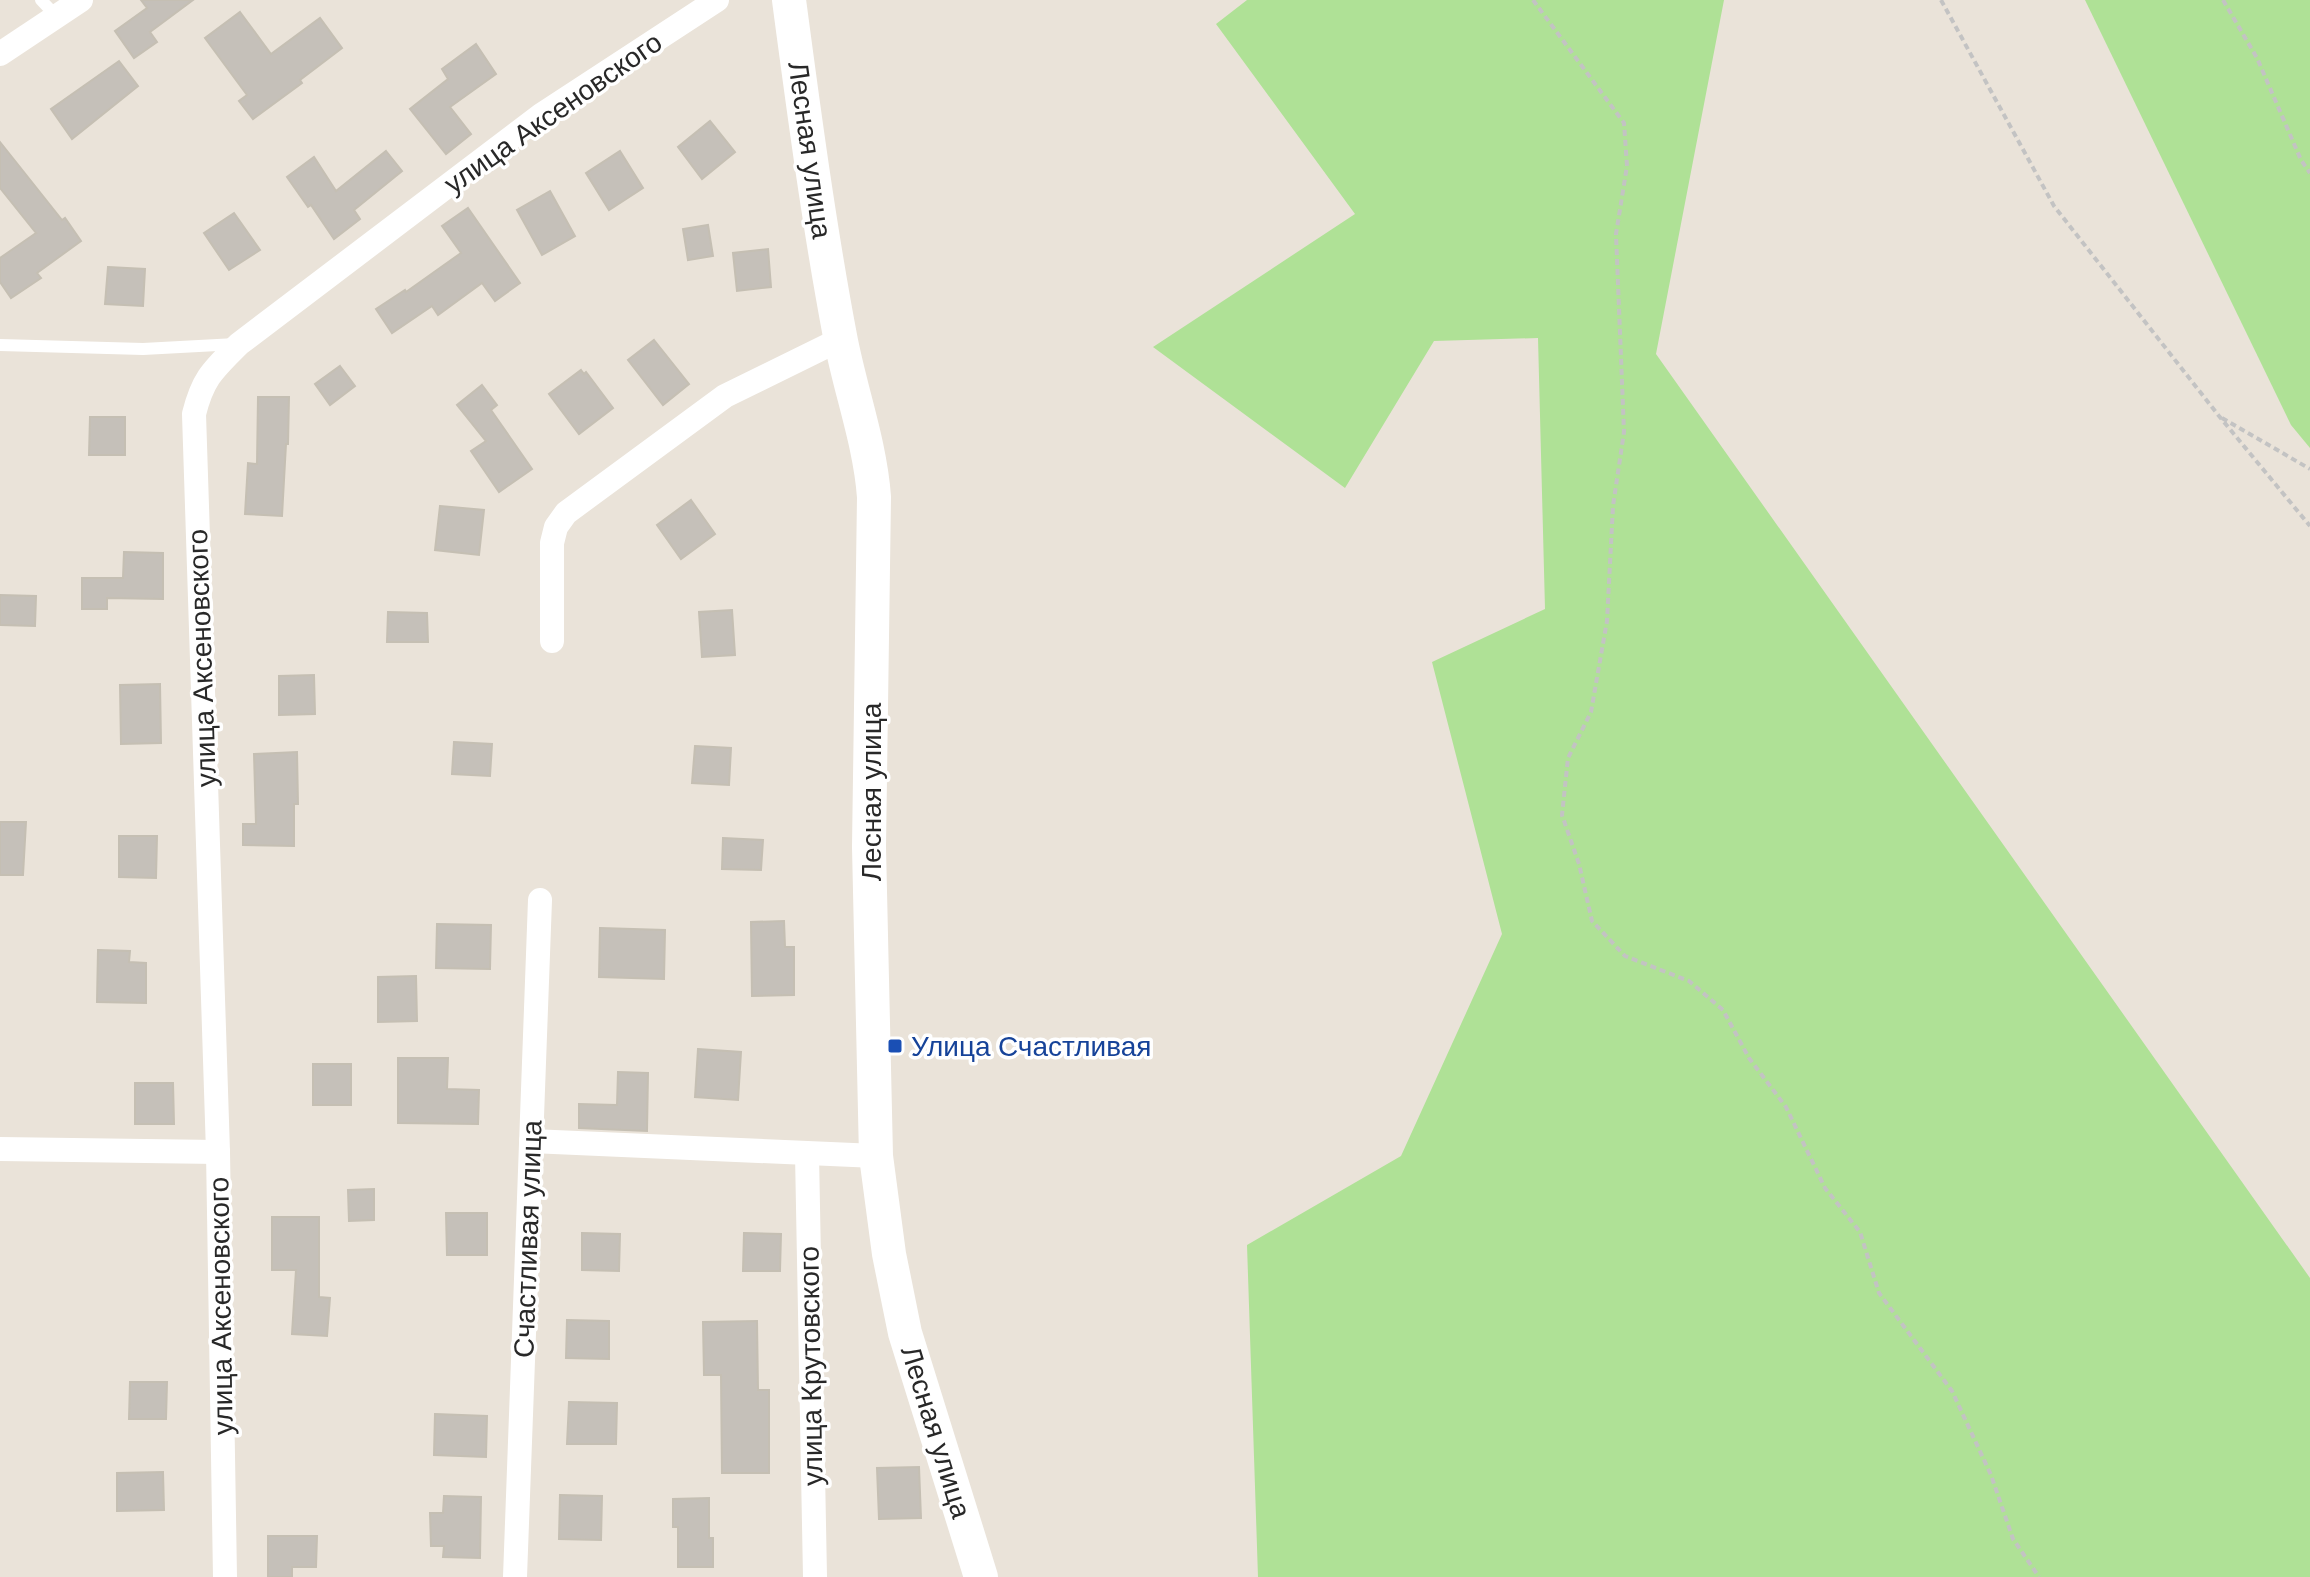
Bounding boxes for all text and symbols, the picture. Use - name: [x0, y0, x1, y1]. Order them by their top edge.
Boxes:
- street label: улица Аксеновского: [437, 24, 669, 202]
- street label: Лесная улица: [779, 59, 841, 241]
- street label: улица Аксеновского: [179, 528, 225, 788]
- street label: Лесная улица: [853, 702, 890, 881]
- place label: Улица Счастливая: [911, 1028, 1152, 1065]
- marker: Улица Счастливая: [886, 1037, 904, 1055]
- street label: Счастливая улица: [505, 1119, 551, 1359]
- street label: улица Аксеновского: [200, 1177, 242, 1435]
- street label: улица Крутовского: [790, 1246, 832, 1486]
- street label: Лесная улица: [892, 1341, 980, 1523]

